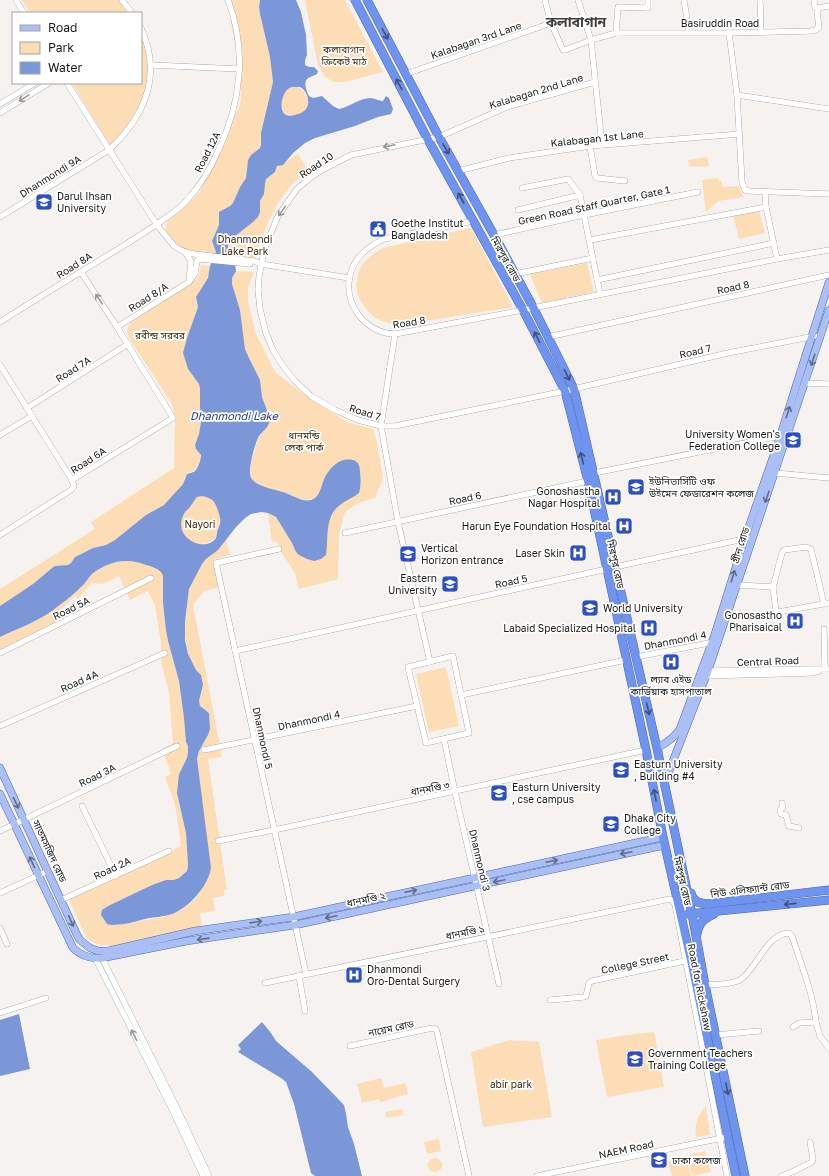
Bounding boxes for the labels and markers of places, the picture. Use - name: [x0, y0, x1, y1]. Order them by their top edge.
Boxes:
- place label: Darul Ihsan University: [57, 190, 112, 214]
- school or university icon: Darul Ihsan University: [34, 192, 54, 212]
- place label: Goethe Institut Bangladesh: [391, 217, 464, 241]
- public building icon: Goethe Institut Bangladesh: [368, 219, 388, 239]
- place label: University Women's Federation College: [685, 428, 780, 452]
- school or university icon: University Women's Federation College: [783, 430, 803, 450]
- place label: ইউনিভার্সিটি ওফ উইমেন ফেডারেশন কলেজ: [648, 475, 754, 499]
- school or university icon: ইউনিভার্সিটি ওফ উইমেন ফেডারেশন কলেজ: [626, 477, 646, 497]
- place label: Gonoshastha Nagar Hospital: [528, 485, 600, 509]
- hospital icon: Gonoshastha Nagar Hospital: [603, 487, 623, 507]
- hospital icon: Harun Eye Foundation Hospital: [614, 516, 634, 536]
- place label: Harun Eye Foundation Hospital: [462, 520, 611, 532]
- place label: Vertical Horizon entrance: [421, 542, 504, 566]
- hospital icon: Laser Skin: [568, 543, 588, 563]
- school or university icon: Vertical Horizon entrance: [398, 544, 418, 564]
- place label: Laser Skin: [515, 547, 565, 559]
- place label: Eastern University: [388, 572, 437, 596]
- school or university icon: Eastern University: [440, 574, 460, 594]
- school or university icon: World University: [580, 598, 600, 618]
- place label: World University: [603, 602, 683, 614]
- place label: Gonosastho Pharisaical: [724, 609, 782, 633]
- hospital icon: Gonosastho Pharisaical: [785, 611, 805, 631]
- hospital icon: Labaid Specialized Hospital: [639, 618, 659, 638]
- place label: Labaid Specialized Hospital: [503, 622, 636, 634]
- hospital icon: ল্যাব এইড কার্ডিয়াক হাসপাতাল: [661, 652, 681, 672]
- place label: ল্যাব এইড কার্ডিয়াক হাসপাতাল: [629, 673, 712, 697]
- place label: Easturn University , Building #4: [634, 758, 723, 782]
- school or university icon: Easturn University , Building #4: [611, 760, 631, 780]
- place label: Easturn University , cse campus: [512, 781, 601, 805]
- school or university icon: Easturn University , cse campus: [489, 783, 509, 803]
- place label: Dhaka City College: [624, 812, 676, 836]
- school or university icon: Dhaka City College: [601, 814, 621, 834]
- place label: Dhanmondi Oro-Dental Surgery: [367, 963, 461, 987]
- hospital icon: Dhanmondi Oro-Dental Surgery: [344, 965, 364, 985]
- place label: Government Teachers Training College: [648, 1047, 753, 1071]
- school or university icon: Government Teachers Training College: [625, 1049, 645, 1069]
- school or university icon: ঢাকা কলেজ: [649, 1150, 669, 1170]
- place label: ঢাকা কলেজ: [671, 1154, 721, 1166]

